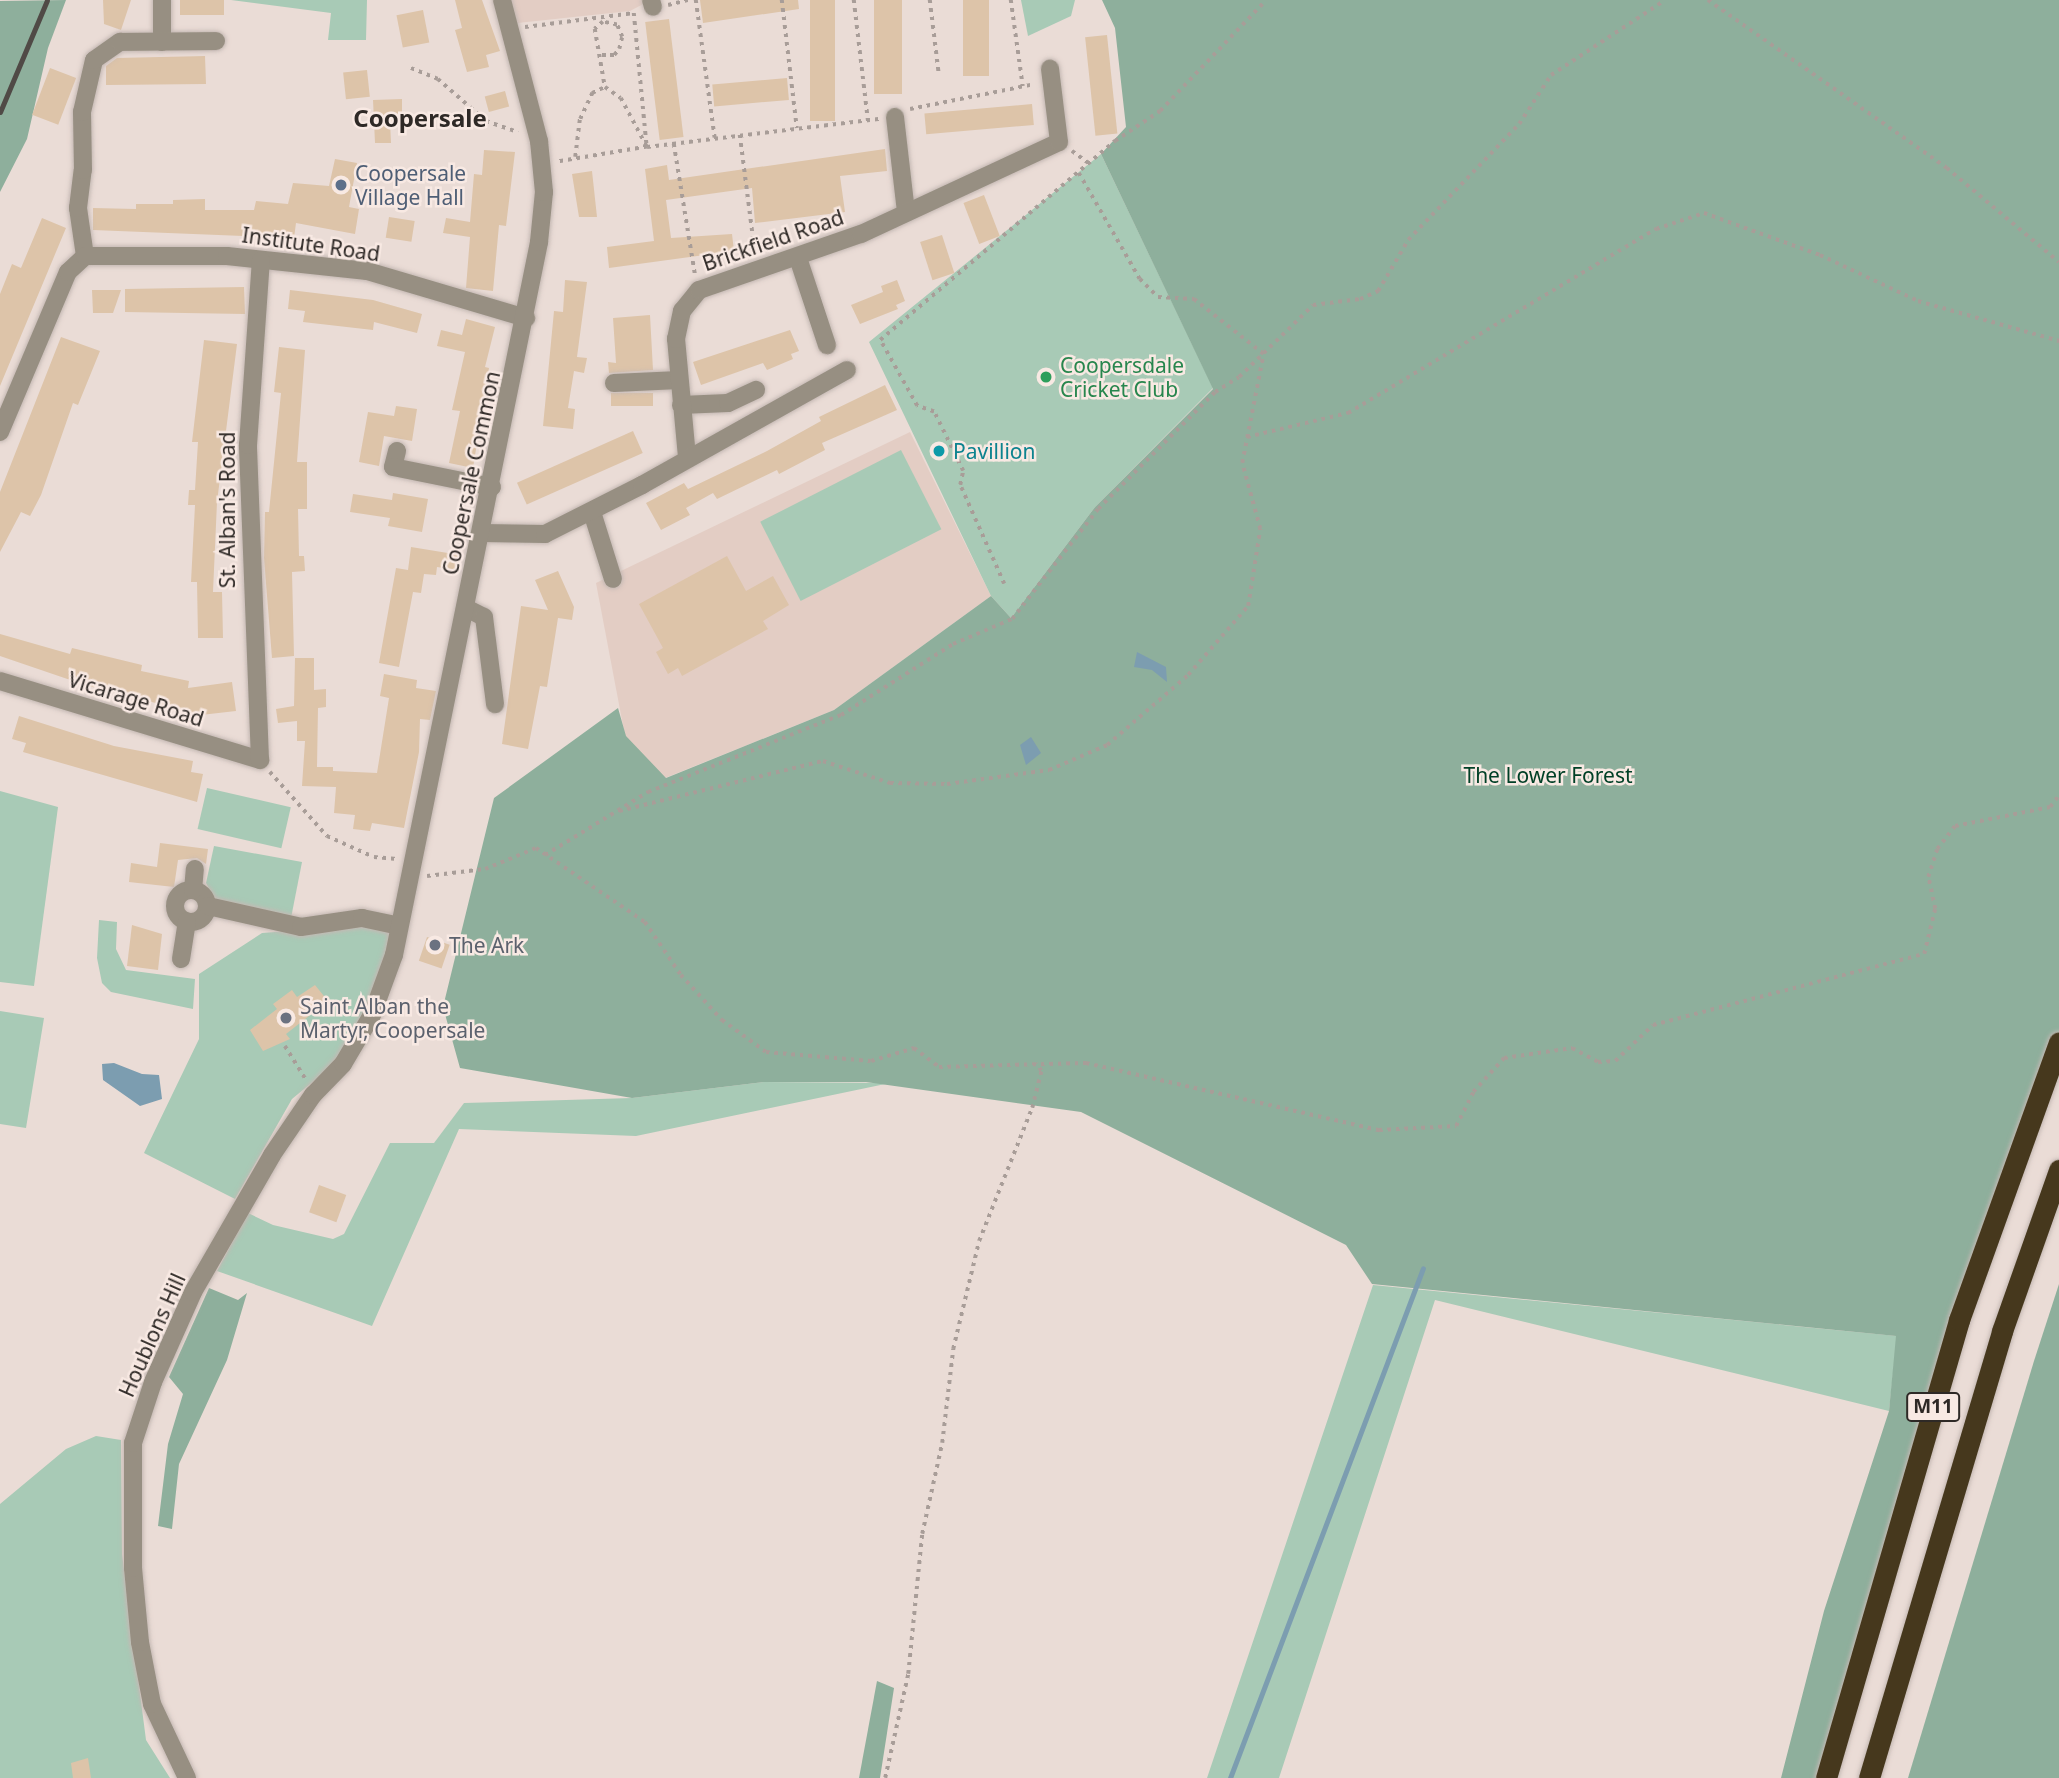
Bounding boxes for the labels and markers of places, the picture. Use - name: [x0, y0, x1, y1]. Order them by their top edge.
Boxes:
- place label: Coopersale Village Hall: [355, 160, 466, 210]
- marker: Coopersale Village Hall: [333, 177, 349, 193]
- place label: Coopersdale Cricket Club: [1060, 352, 1184, 402]
- marker: Coopersdale Cricket Club: [1038, 369, 1054, 385]
- place label: Pavillion: [953, 438, 1036, 464]
- marker: Pavillion: [931, 443, 947, 459]
- place label: The Ark: [449, 932, 524, 958]
- marker: The Ark: [427, 937, 443, 953]
- place label: Saint Alban the Martyr, Coopersale: [300, 993, 485, 1043]
- marker: Saint Alban the Martyr, Coopersale: [278, 1010, 294, 1026]

